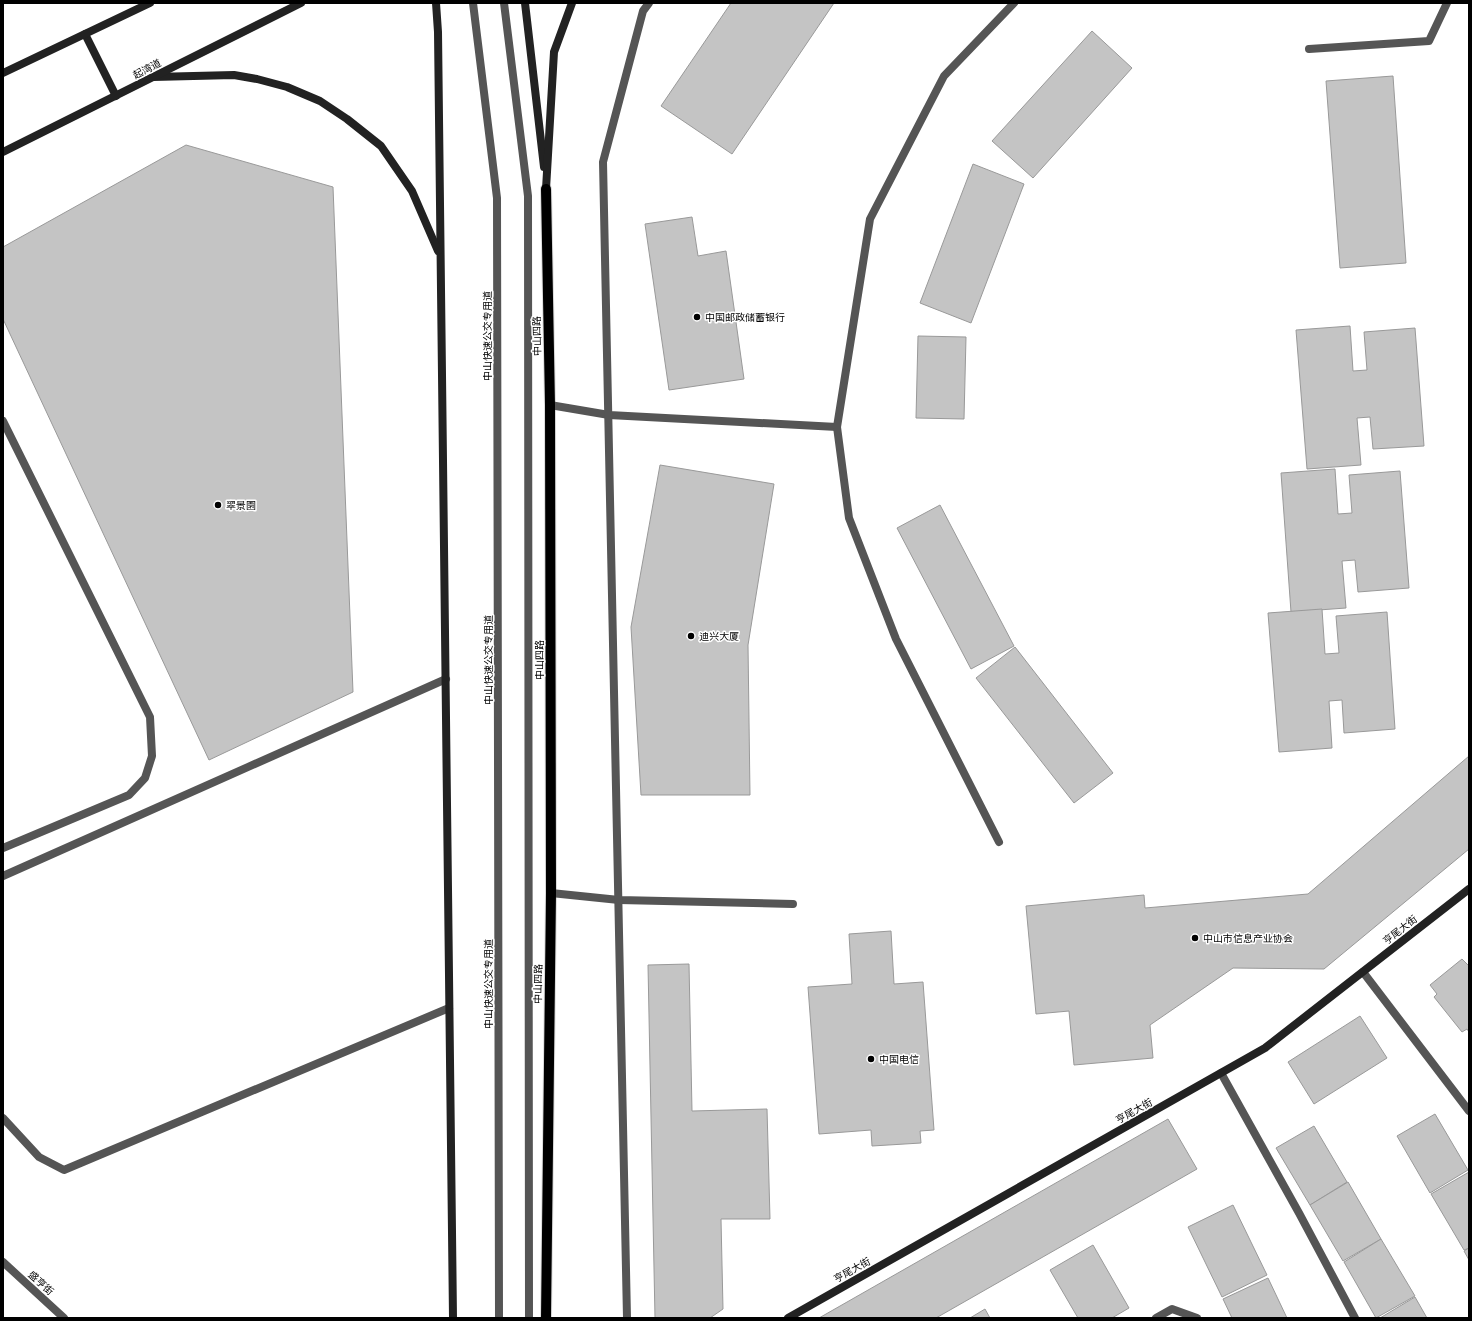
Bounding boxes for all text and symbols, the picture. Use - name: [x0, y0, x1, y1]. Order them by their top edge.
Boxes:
- street label: 起湾道: [131, 57, 163, 81]
- street label: 中山快速公交专用道: [482, 291, 493, 381]
- marker: 中国邮政储蓄银行: [692, 312, 702, 322]
- place label: 中国邮政储蓄银行: [705, 312, 785, 323]
- street label: 中山四路: [531, 316, 543, 356]
- marker: 翠景園: [213, 500, 223, 510]
- place label: 翠景園: [226, 500, 256, 511]
- street label: 中山快速公交专用道: [483, 615, 494, 705]
- marker: 迪兴大厦: [686, 631, 696, 641]
- place label: 迪兴大厦: [699, 631, 739, 642]
- street label: 中山四路: [534, 640, 545, 680]
- street label: 亨尾大街: [1381, 913, 1419, 947]
- marker: 中山市信息产业协会: [1190, 933, 1200, 943]
- place label: 中山市信息产业协会: [1203, 933, 1293, 944]
- street label: 中山快速公交专用道: [483, 939, 494, 1029]
- street label: 中山四路: [532, 964, 544, 1004]
- marker: 中国电信: [866, 1054, 876, 1064]
- place label: 中国电信: [879, 1054, 919, 1065]
- street label: 亨尾大街: [1114, 1096, 1154, 1126]
- street label: 亨尾大街: [832, 1255, 872, 1285]
- street label: 盛亨街: [26, 1269, 56, 1297]

